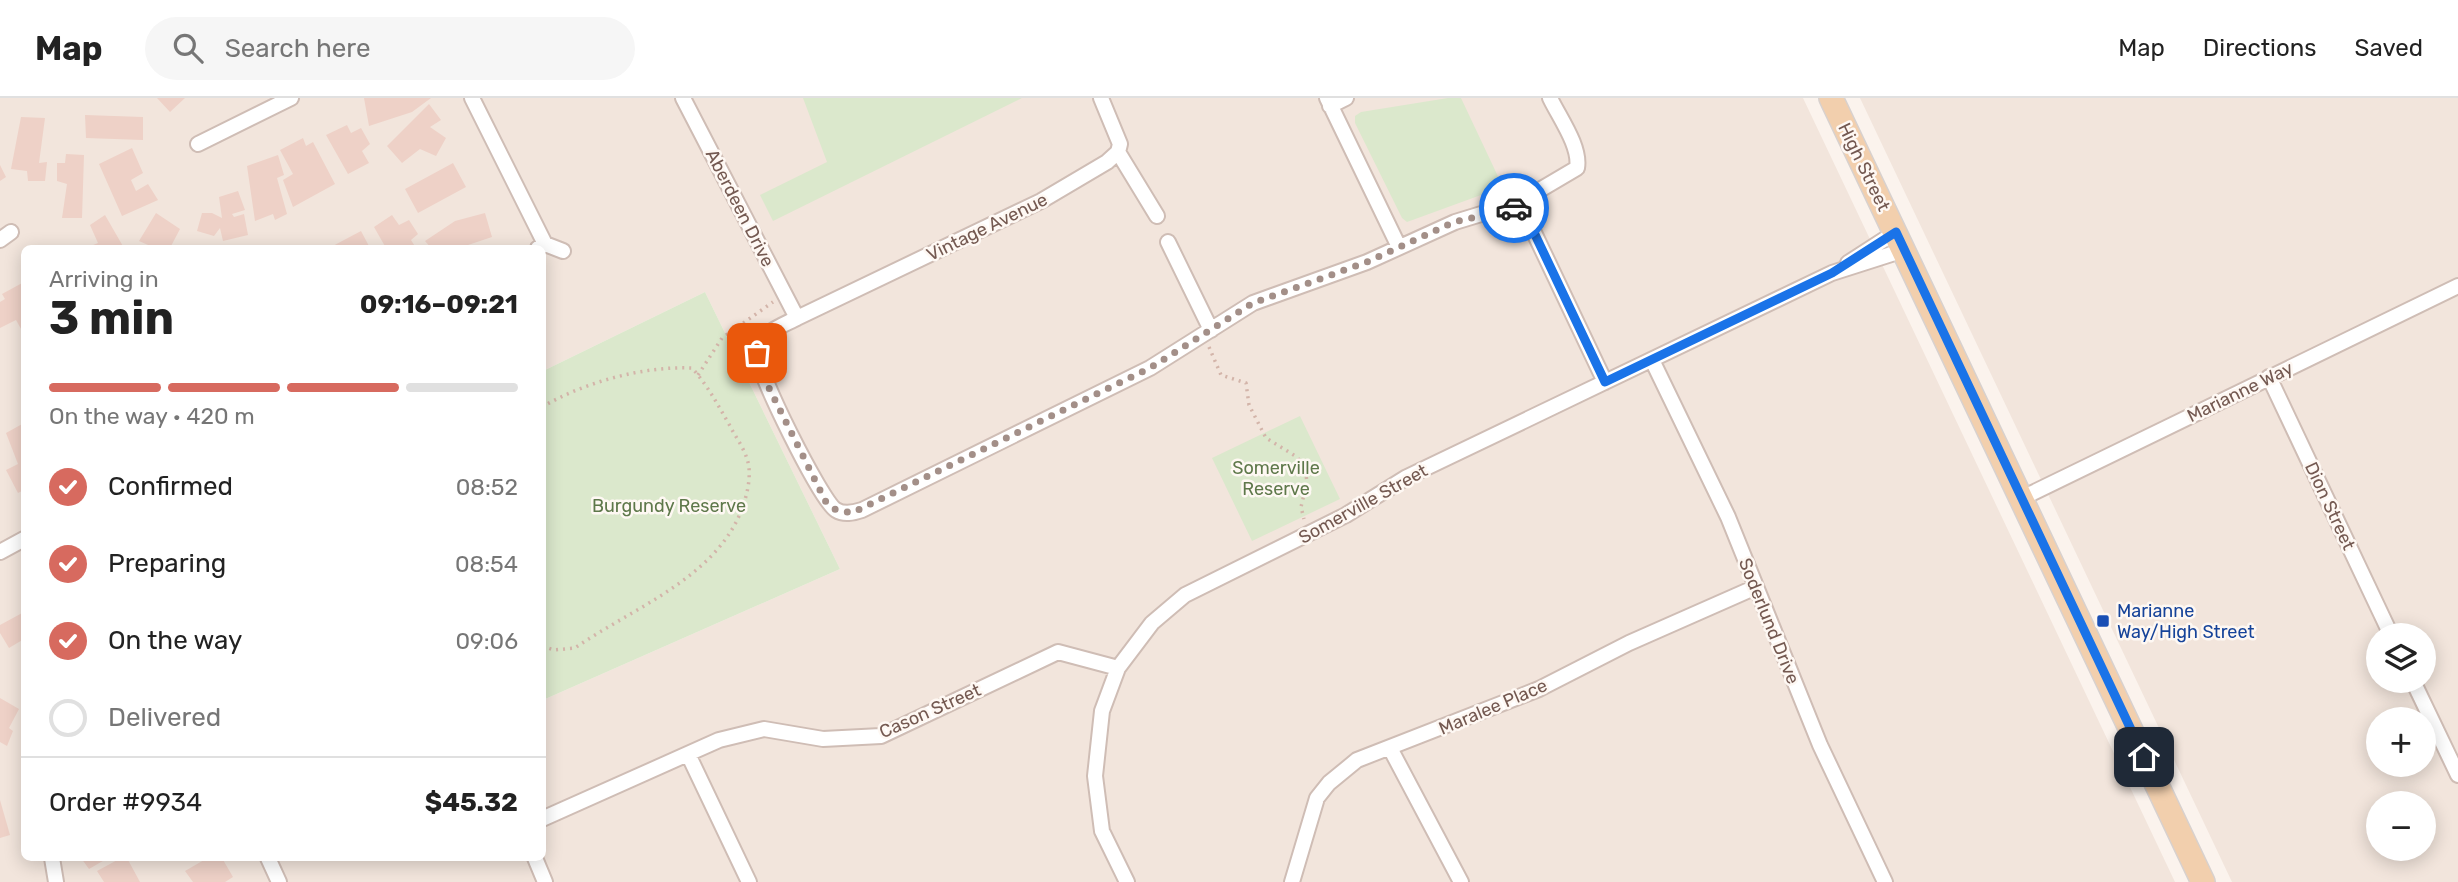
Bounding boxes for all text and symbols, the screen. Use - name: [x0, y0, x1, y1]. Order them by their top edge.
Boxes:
- search box: [145, 17, 635, 80]
- text: Map: [35, 29, 103, 68]
- icon: search: [169, 29, 207, 67]
- text: Search here: [225, 33, 370, 64]
- text: Map: [2118, 34, 2165, 62]
- text: Directions: [2203, 34, 2316, 62]
- text: Saved: [2354, 34, 2423, 62]
- street label: High Street: [1833, 119, 1895, 215]
- street label: Aberdeen Drive: [701, 146, 779, 270]
- courier: [1479, 173, 1549, 243]
- street label: Vintage Avenue: [923, 188, 1051, 266]
- icon: car: [1495, 189, 1533, 227]
- text: Arriving in: [49, 265, 159, 293]
- text: 09:16–09:21: [360, 289, 518, 320]
- text: 3 min: [49, 291, 174, 346]
- pin: [727, 323, 787, 383]
- icon: bag: [738, 334, 776, 372]
- street label: Marianne Way: [2183, 357, 2297, 427]
- text: On the way · 420 m: [49, 402, 255, 430]
- park label: Somerville Reserve: [1232, 457, 1320, 500]
- street label: Somerville Street: [1295, 459, 1431, 549]
- street label: Dion Street: [2300, 459, 2360, 553]
- icon: check: [49, 468, 87, 506]
- text: Confirmed: [108, 471, 233, 502]
- text: 08:52: [456, 473, 518, 501]
- park label: Burgundy Reserve: [592, 495, 746, 517]
- icon: check: [49, 545, 87, 583]
- text: Preparing: [108, 548, 226, 579]
- text: 08:54: [455, 550, 518, 578]
- street label: Soderlund Drive: [1734, 555, 1804, 687]
- place label: Marianne Way/High Street: [2117, 600, 2254, 643]
- marker: Marianne Way/High Street: [2095, 613, 2111, 629]
- icon: check: [49, 622, 87, 660]
- map controls: [2366, 623, 2436, 861]
- button: layers: [2366, 623, 2436, 693]
- text: On the way: [108, 625, 242, 656]
- text: 09:06: [455, 627, 518, 655]
- street label: Maralee Place: [1435, 674, 1551, 740]
- street label: Cason Street: [876, 679, 984, 743]
- text: Delivered: [108, 702, 221, 733]
- button: +: [2366, 707, 2436, 777]
- pin: [2114, 727, 2174, 787]
- icon: home: [2125, 738, 2163, 776]
- text: Order #9934: [49, 787, 202, 818]
- text: $45.32: [425, 787, 518, 818]
- button: −: [2366, 791, 2436, 861]

